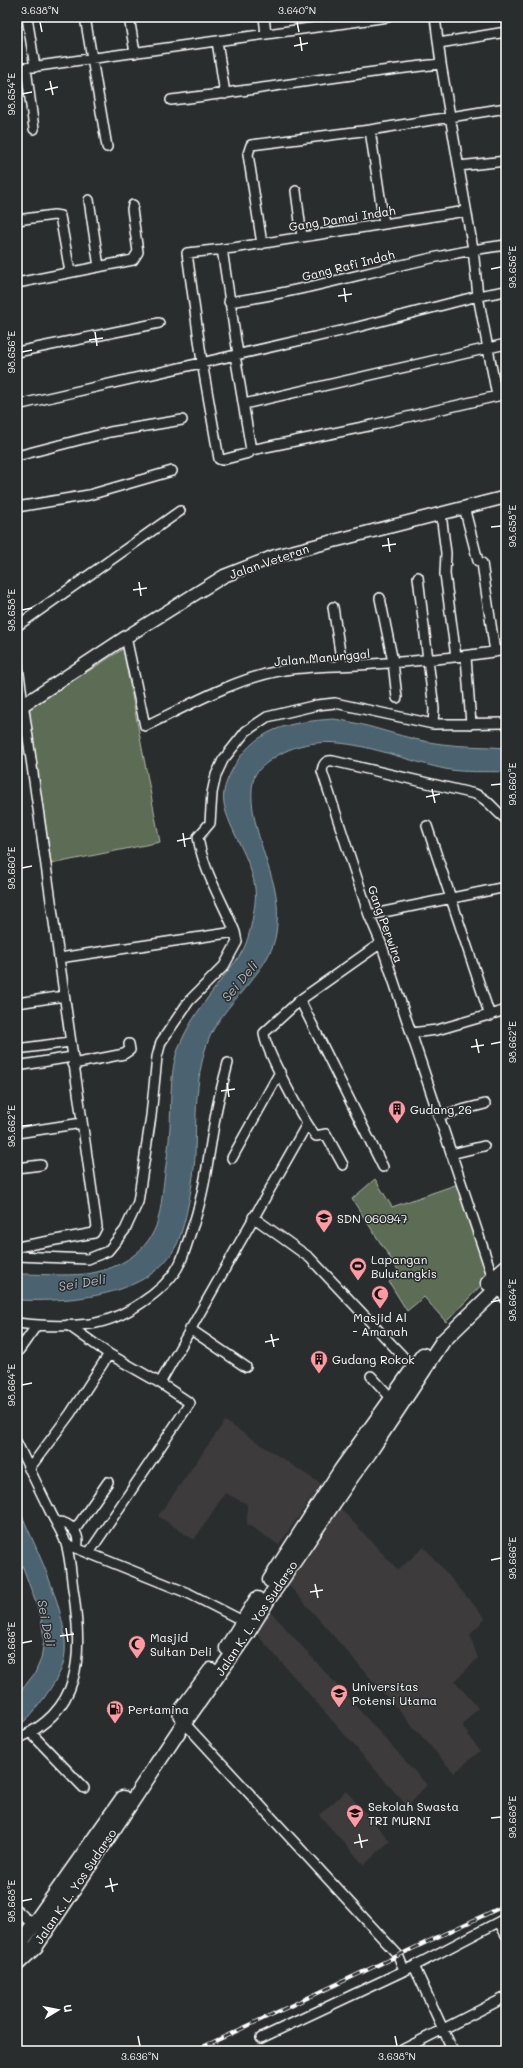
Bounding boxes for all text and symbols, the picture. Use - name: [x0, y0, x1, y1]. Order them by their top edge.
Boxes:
- text: 3.638°N: [21, 3, 59, 17]
- text: 3.640°N: [278, 3, 316, 17]
- text: 98.654°E: [4, 73, 18, 115]
- street label: Gang Damai Indah: [287, 202, 397, 234]
- street label: Gang Rafi Indah: [300, 246, 396, 284]
- text: 98.656°E: [505, 246, 519, 288]
- text: 98.656°E: [4, 331, 18, 373]
- text: 98.658°E: [505, 505, 519, 547]
- street label: Jalan Veteran: [227, 540, 311, 582]
- text: 98.658°E: [4, 589, 18, 631]
- street label: Jalan Manunggal: [273, 645, 371, 669]
- text: 98.660°E: [505, 762, 519, 805]
- text: 98.660°E: [4, 846, 18, 889]
- street label: Gang Perwira: [365, 883, 407, 965]
- water label: Sei Deli: [217, 957, 261, 1005]
- text: 98.662°E: [505, 1021, 519, 1063]
- building icon: Gudang 26: [387, 1099, 407, 1124]
- place label: Gudang 26: [410, 1101, 472, 1117]
- text: 98.662°E: [4, 1105, 18, 1147]
- school or university icon: SDN 060947: [314, 1208, 334, 1233]
- place label: SDN 060947: [337, 1210, 408, 1226]
- place label: Lapangan Bulutangkis: [371, 1251, 437, 1281]
- sports icon: Lapangan Bulutangkis: [348, 1256, 368, 1281]
- water label: Sei Deli: [57, 1270, 107, 1294]
- text: 98.664°E: [505, 1279, 519, 1321]
- mosque icon: Masjid Al - Amanah: [370, 1284, 390, 1309]
- place label: Masjid Al - Amanah: [352, 1309, 408, 1339]
- building icon: Gudang Rokok: [309, 1349, 329, 1374]
- place label: Gudang Rokok: [332, 1351, 415, 1367]
- text: 98.664°E: [4, 1364, 18, 1406]
- text: 98.666°E: [505, 1536, 519, 1579]
- street label: Jalan K. L. Yos Sudarso: [211, 1557, 301, 1679]
- water label: Sei Deli: [34, 1598, 60, 1648]
- text: 98.666°E: [4, 1621, 18, 1664]
- place label: Masjid Sultan Deli: [150, 1629, 212, 1659]
- mosque icon: Masjid Sultan Deli: [127, 1634, 147, 1659]
- place label: Universitas Potensi Utama: [352, 1678, 437, 1708]
- school or university icon: Universitas Potensi Utama: [329, 1683, 349, 1708]
- fuel station icon: Pertamina: [105, 1699, 125, 1724]
- place label: Pertamina: [128, 1701, 189, 1717]
- text: 98.668°E: [505, 1795, 519, 1838]
- place label: Sekolah Swasta TRI MURNI: [368, 1798, 459, 1828]
- school or university icon: Sekolah Swasta TRI MURNI: [345, 1803, 365, 1828]
- street label: Jalan K. L. Yos Sudarso: [30, 1825, 120, 1947]
- text: 98.668°E: [4, 1879, 18, 1922]
- north arrow: [38, 1990, 78, 2030]
- text: U: [60, 2003, 76, 2013]
- text: 3.636°N: [121, 2049, 159, 2063]
- text: 3.638°N: [378, 2049, 416, 2063]

